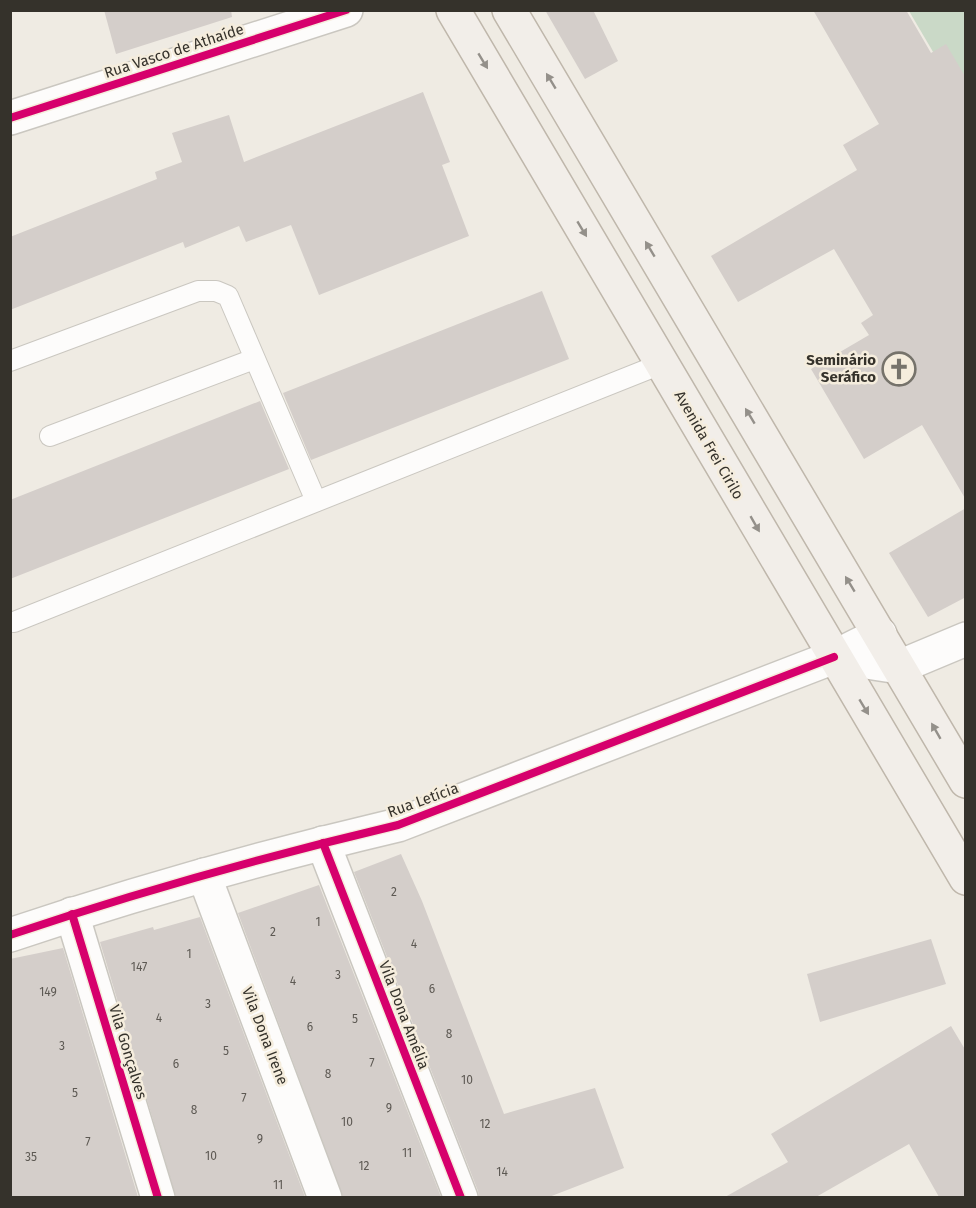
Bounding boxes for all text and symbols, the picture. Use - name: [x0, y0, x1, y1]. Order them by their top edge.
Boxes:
- street label: Rua Vasco de Athaíde: [102, 20, 246, 82]
- one-way arrow: [477, 53, 488, 69]
- one-way arrow: [545, 73, 556, 89]
- one-way arrow: [577, 221, 587, 238]
- one-way arrow: [645, 241, 656, 257]
- place label: Seminário Seráfico: [806, 351, 876, 386]
- church icon: Seminário Seráfico: [881, 351, 917, 387]
- street label: Avenida Frei Cirilo: [671, 387, 747, 503]
- one-way arrow: [745, 407, 755, 424]
- one-way arrow: [750, 516, 761, 532]
- one-way arrow: [844, 576, 855, 592]
- one-way arrow: [858, 699, 869, 715]
- one-way arrow: [931, 722, 941, 739]
- street label: Rua Letícia: [385, 779, 461, 821]
- house number: 2: [391, 885, 397, 899]
- house number: 1: [315, 915, 321, 929]
- house number: 2: [270, 925, 276, 939]
- house number: 4: [411, 937, 418, 951]
- house number: 1: [186, 947, 192, 961]
- street label: Vila Dona Amélia: [375, 958, 433, 1072]
- house number: 147: [131, 960, 147, 974]
- house number: 3: [335, 968, 341, 982]
- house number: 4: [290, 974, 297, 988]
- house number: 6: [429, 982, 435, 996]
- house number: 149: [39, 985, 57, 999]
- street label: Vila Dona Irene: [238, 985, 292, 1087]
- house number: 3: [205, 997, 211, 1011]
- street label: Vila Gonçalves: [105, 1003, 151, 1101]
- house number: 4: [156, 1011, 163, 1025]
- house number: 5: [352, 1012, 358, 1026]
- house number: 6: [307, 1020, 313, 1034]
- house number: 8: [446, 1027, 453, 1041]
- house number: 3: [59, 1039, 65, 1053]
- house number: 5: [223, 1044, 229, 1058]
- house number: 7: [369, 1056, 375, 1070]
- house number: 6: [173, 1057, 179, 1071]
- house number: 8: [325, 1067, 332, 1081]
- house number: 10: [461, 1073, 473, 1087]
- house number: 5: [72, 1086, 78, 1100]
- house number: 7: [241, 1091, 247, 1105]
- house number: 9: [386, 1101, 392, 1115]
- house number: 8: [191, 1103, 198, 1117]
- house number: 10: [341, 1115, 353, 1129]
- house number: 12: [479, 1117, 491, 1131]
- house number: 9: [257, 1132, 263, 1146]
- house number: 7: [85, 1135, 91, 1149]
- house number: 11: [402, 1146, 412, 1160]
- house number: 10: [205, 1149, 217, 1163]
- house number: 35: [25, 1150, 37, 1164]
- house number: 12: [358, 1159, 370, 1173]
- house number: 14: [496, 1165, 508, 1179]
- house number: 11: [273, 1178, 283, 1192]

